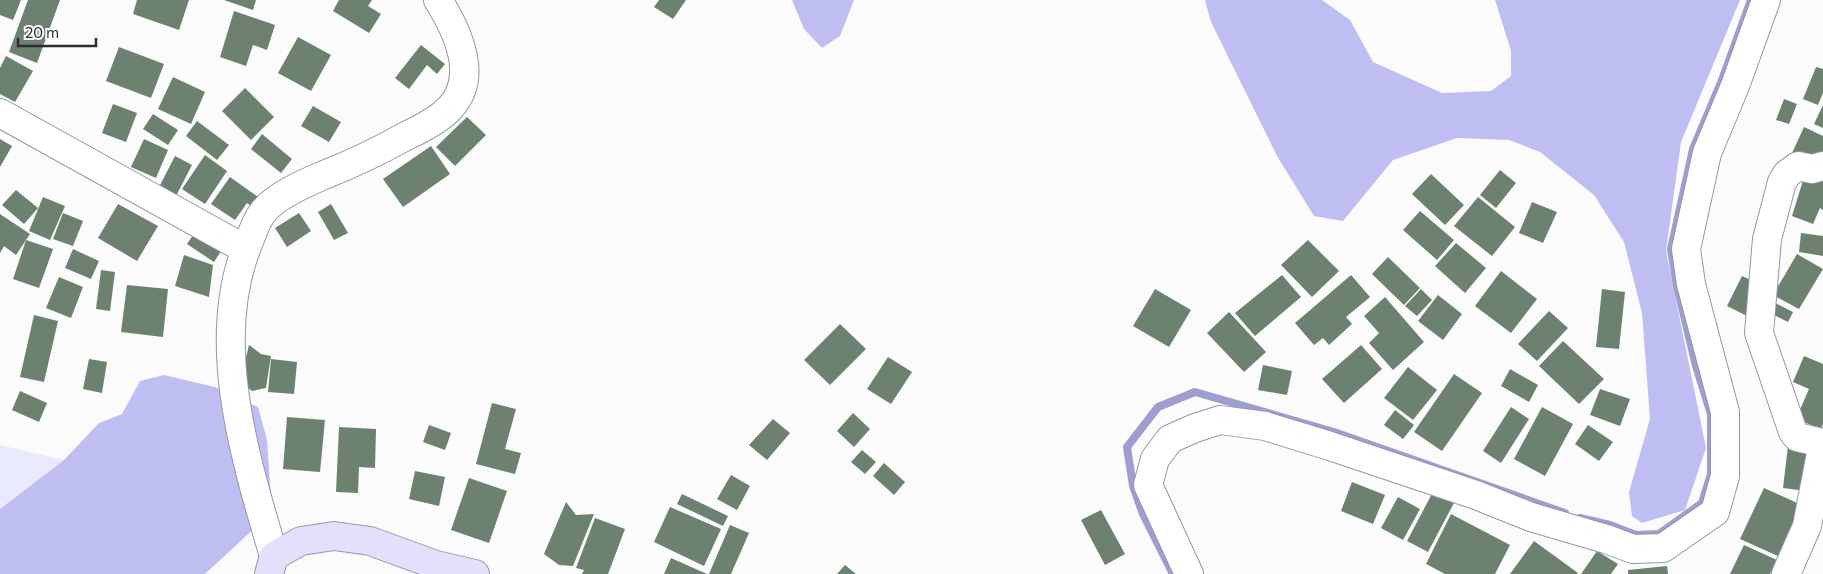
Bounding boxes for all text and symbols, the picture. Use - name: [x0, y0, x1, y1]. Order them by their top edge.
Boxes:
- scale bar: [18, 15, 95, 47]
- text: 20 m: [25, 23, 59, 41]

